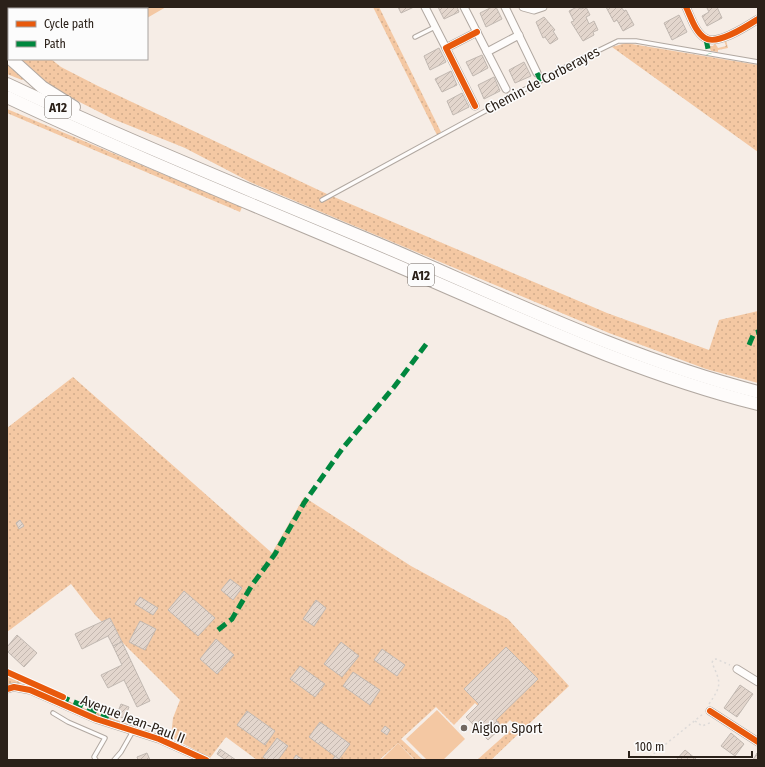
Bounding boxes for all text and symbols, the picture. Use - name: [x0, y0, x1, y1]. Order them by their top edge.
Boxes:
- legend: [8, 8, 148, 60]
- text: Cycle path: [44, 17, 94, 31]
- text: Path: [44, 37, 66, 51]
- street label: Chemin de Corberayes: [482, 43, 603, 118]
- road number: A12: [45, 96, 71, 118]
- road number: A12: [408, 264, 434, 286]
- street label: Avenue Jean-Paul II: [78, 692, 187, 747]
- place label: Aiglon Sport: [472, 720, 543, 737]
- marker: Aiglon Sport: [459, 723, 469, 733]
- scale bar: [629, 733, 752, 759]
- text: 100 m: [635, 740, 664, 754]

